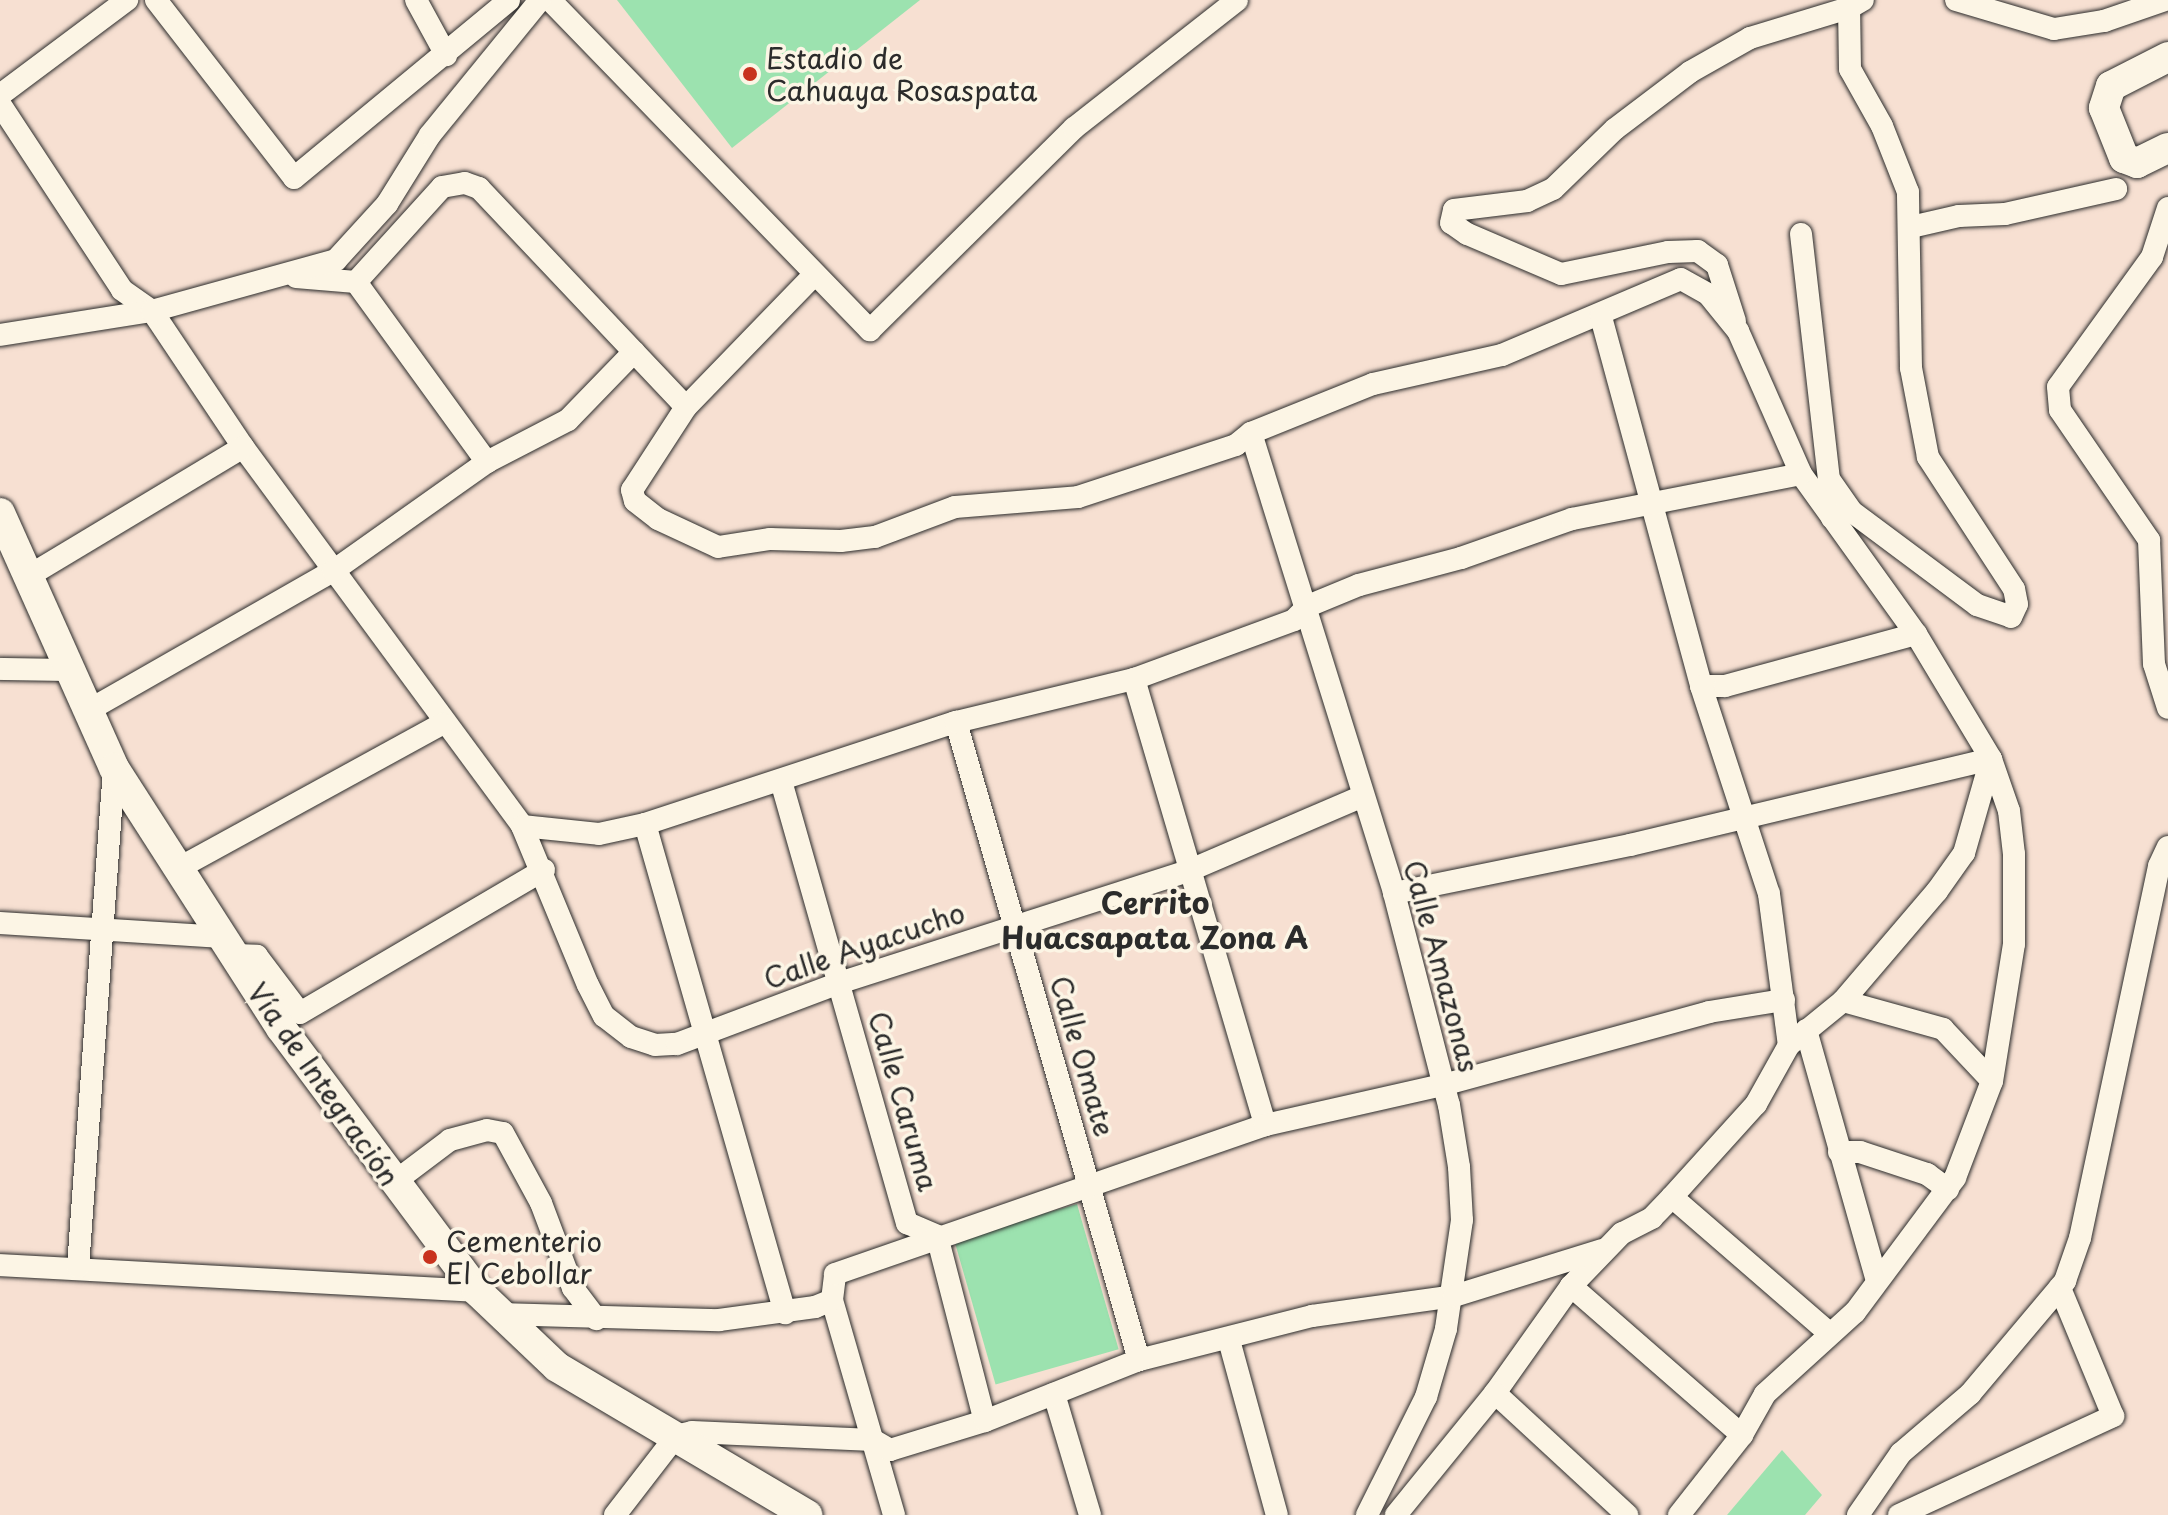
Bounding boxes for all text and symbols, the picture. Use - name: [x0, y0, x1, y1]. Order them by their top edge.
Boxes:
- place label: Estadio de Cahuaya Rosaspata: [766, 41, 1038, 107]
- marker: Estadio de Cahuaya Rosaspata: [741, 65, 759, 83]
- street label: Calle Amazonas: [1397, 856, 1487, 1076]
- district label: Cerrito Huacsapata Zona A: [1002, 884, 1308, 954]
- street label: Calle Ayacucho: [759, 895, 969, 995]
- street label: Calle Omate: [1044, 971, 1122, 1141]
- street label: Vía de Integración: [240, 974, 408, 1194]
- street label: Calle Caruma: [862, 1007, 946, 1195]
- place label: Cementerio El Cebollar: [446, 1224, 602, 1290]
- marker: Cementerio El Cebollar: [421, 1248, 439, 1266]

